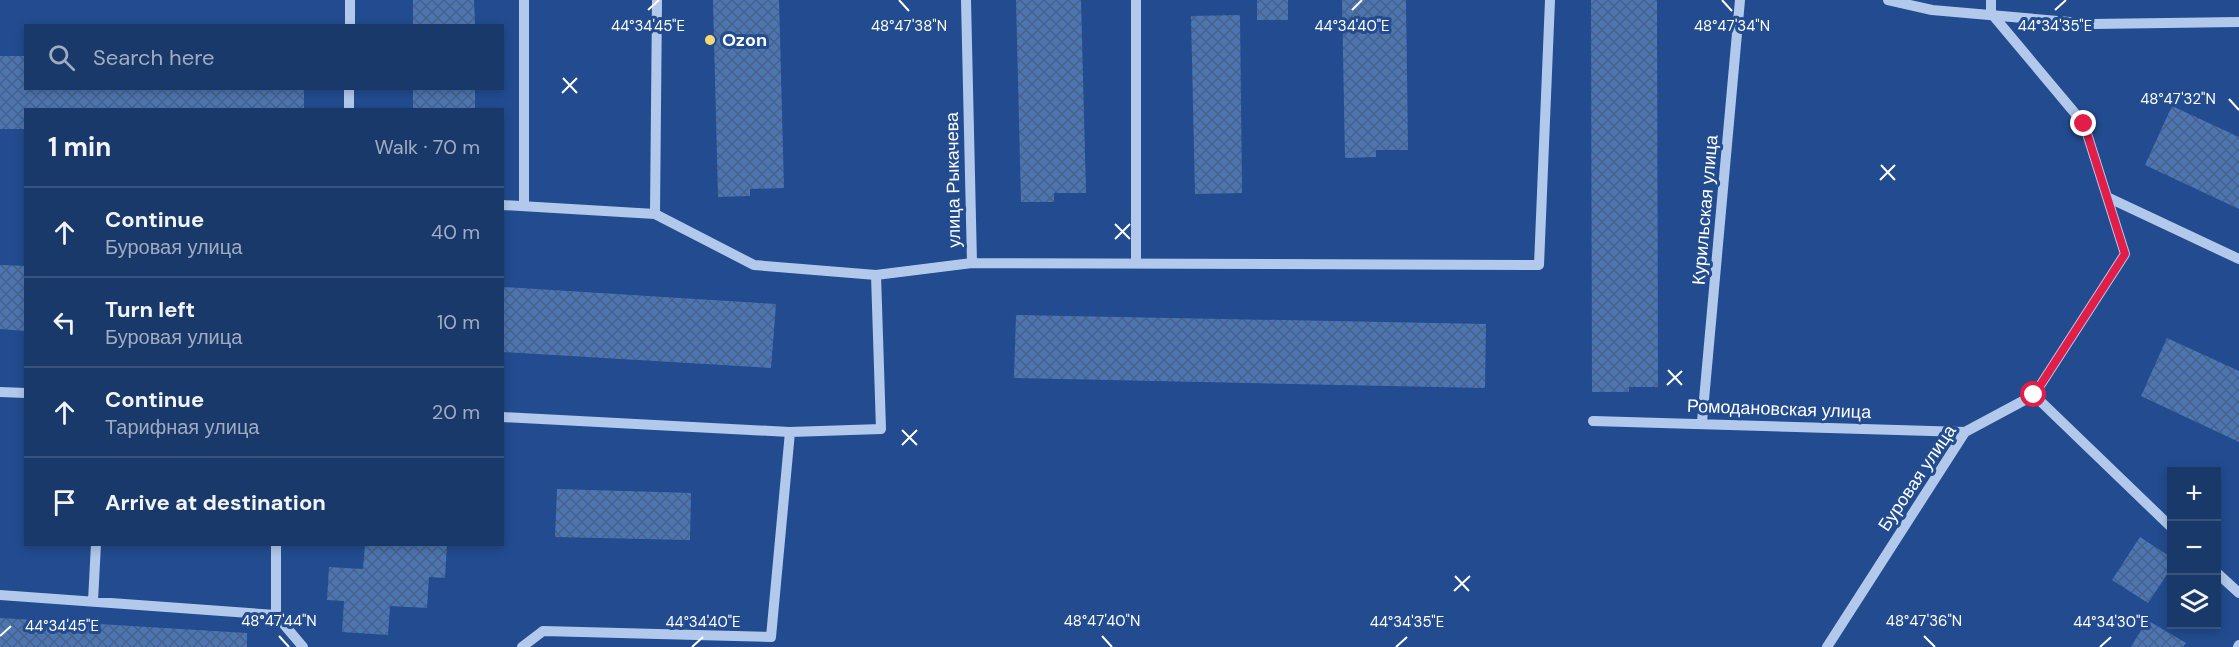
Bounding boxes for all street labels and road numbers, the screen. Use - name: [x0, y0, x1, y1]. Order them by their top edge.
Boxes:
- street label: улица Рыкачева: [940, 111, 966, 248]
- street label: Курильская улица: [1686, 133, 1724, 286]
- street label: Ромодановская улица: [1686, 394, 1873, 424]
- street label: Буровая улица: [1872, 419, 1962, 536]

